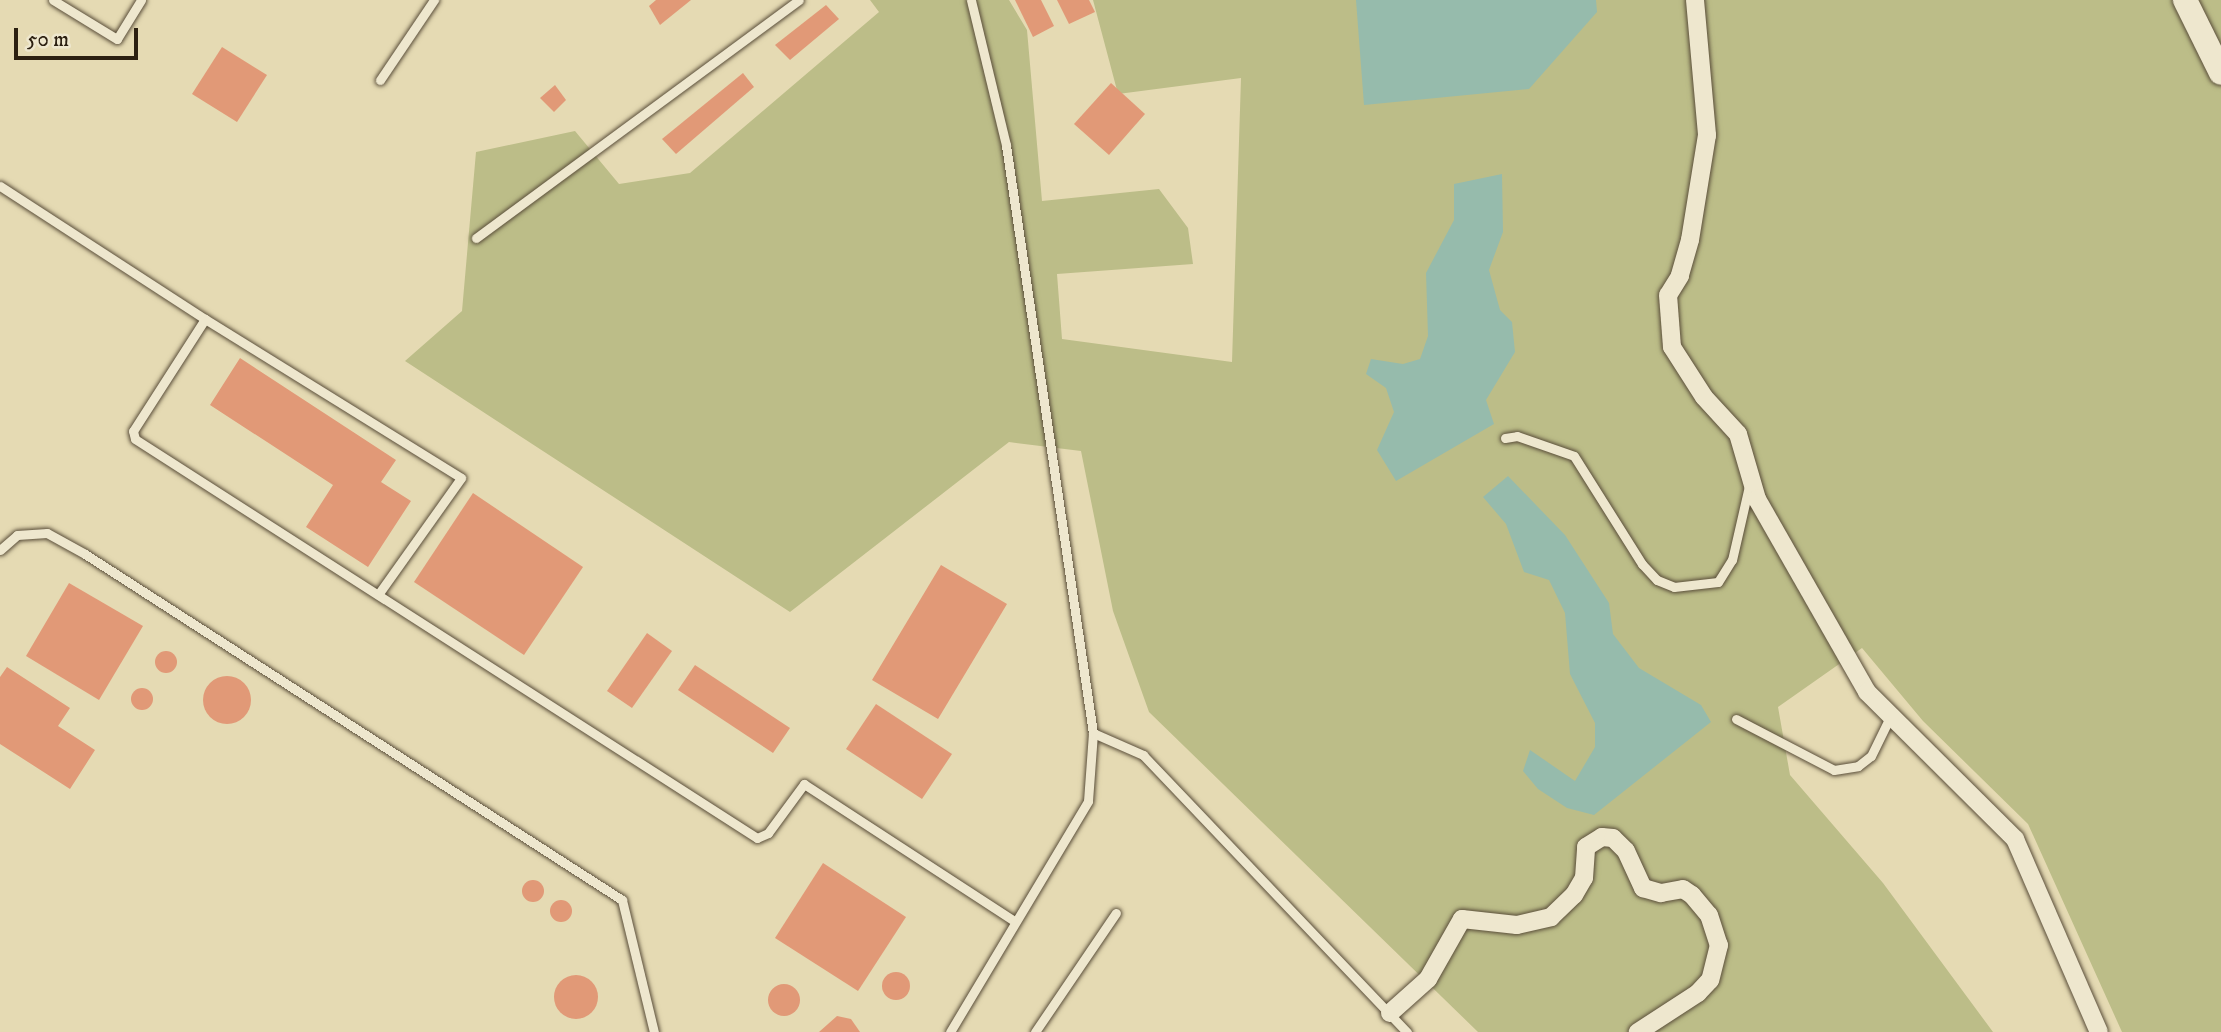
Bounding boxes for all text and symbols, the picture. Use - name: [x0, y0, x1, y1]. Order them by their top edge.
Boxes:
- scale bar: [18, 14, 142, 58]
- text: 50 m: [27, 27, 69, 53]

